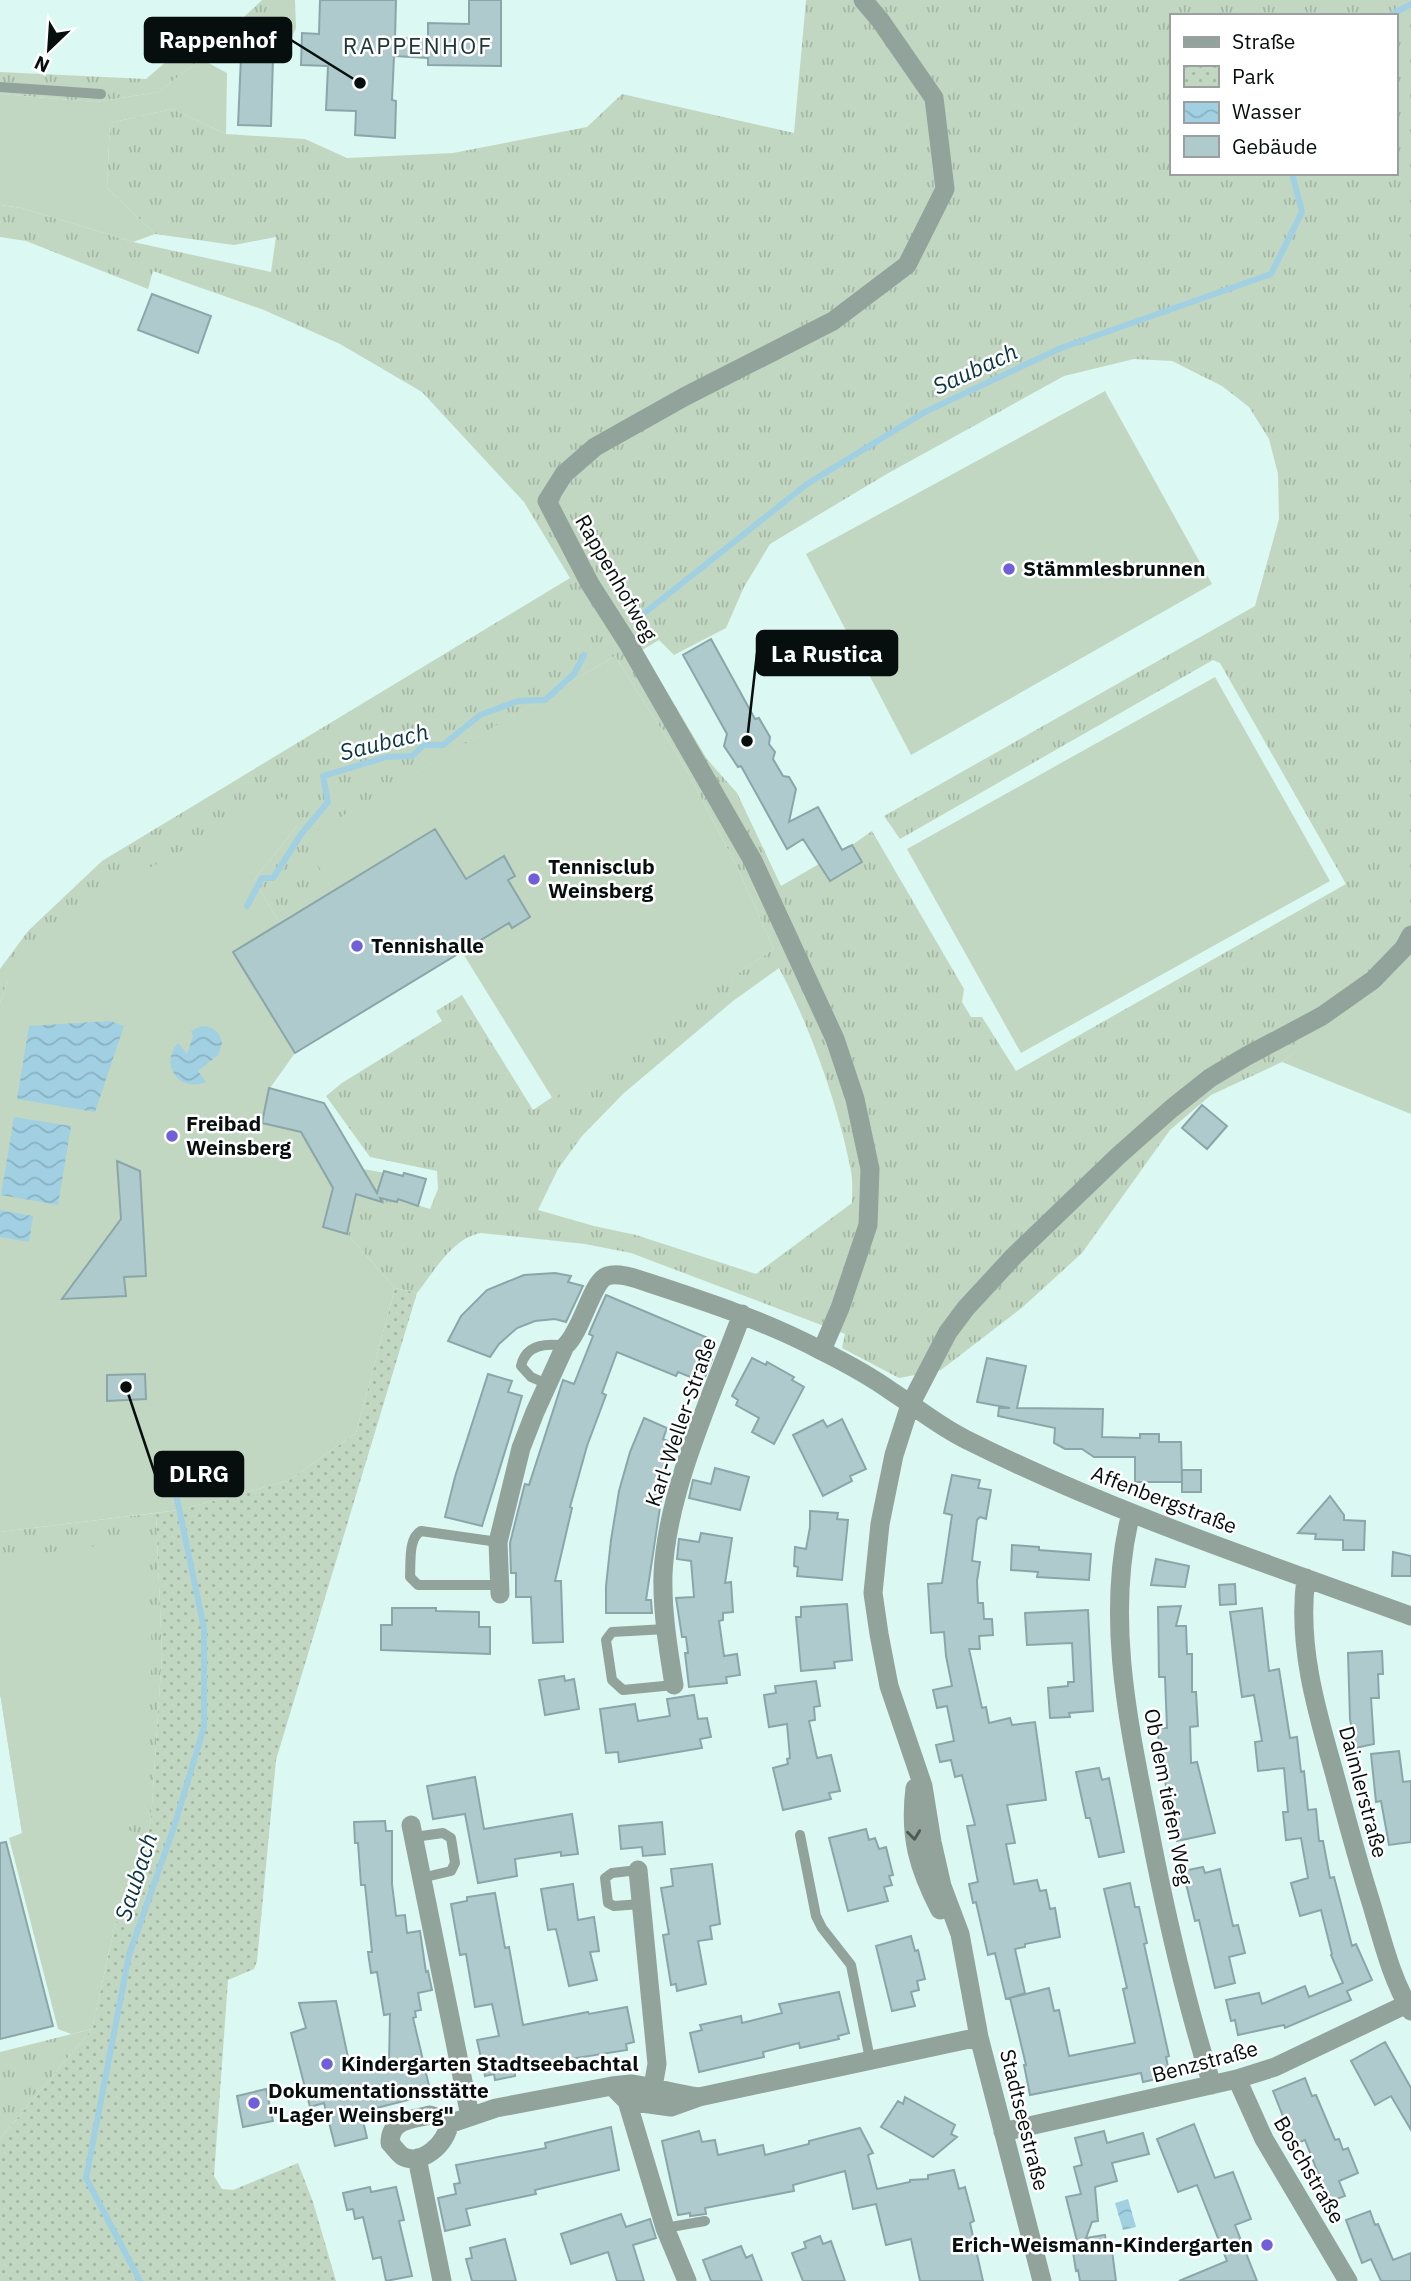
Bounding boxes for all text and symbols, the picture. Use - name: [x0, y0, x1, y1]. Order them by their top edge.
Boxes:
- north arrow: [14, 14, 84, 84]
- legend: [1170, 14, 1397, 175]
- callout: Rappenhof: [145, 18, 291, 62]
- text: Rappenhof: [159, 24, 277, 54]
- text: Straße: [1232, 27, 1295, 55]
- district label: RAPPENHOF: [343, 30, 493, 60]
- text: N: [31, 51, 53, 78]
- text: Park: [1232, 62, 1275, 90]
- text: Wasser: [1232, 97, 1302, 125]
- text: Gebäude: [1232, 132, 1317, 160]
- water label: Saubach: [927, 335, 1022, 401]
- street label: Rappenhofweg: [569, 509, 664, 646]
- place label: Stämmlesbrunnen: [1023, 554, 1205, 582]
- marker: Stämmlesbrunnen: [1001, 561, 1017, 577]
- callout: La Rustica: [757, 631, 897, 675]
- text: La Rustica: [771, 638, 883, 668]
- water label: Saubach: [336, 716, 431, 767]
- place label: Tennisclub Weinsberg: [548, 852, 655, 904]
- marker: Tennisclub Weinsberg: [526, 871, 542, 887]
- place label: Tennishalle: [371, 931, 484, 959]
- marker: Tennishalle: [349, 938, 365, 954]
- place label: Freibad Weinsberg: [186, 1109, 292, 1161]
- marker: Freibad Weinsberg: [164, 1128, 180, 1144]
- street label: Karl-Weller-Straße: [638, 1333, 722, 1510]
- callout: DLRG: [155, 1452, 243, 1496]
- text: DLRG: [169, 1458, 229, 1488]
- street label: Affenbergstraße: [1088, 1458, 1241, 1540]
- street label: Ob dem tiefen Weg: [1138, 1706, 1200, 1887]
- street label: Daimlerstraße: [1333, 1723, 1395, 1861]
- water label: Saubach: [107, 1829, 163, 1924]
- one-way arrow: [906, 1829, 921, 1841]
- street label: Benzstraße: [1149, 2034, 1261, 2089]
- street label: Stadtseestraße: [994, 2046, 1056, 2193]
- place label: Kindergarten Stadtseebachtal: [341, 2049, 639, 2077]
- marker: Kindergarten Stadtseebachtal: [319, 2056, 335, 2072]
- place label: Dokumentationsstätte "Lager Weinsberg": [268, 2076, 489, 2128]
- marker: Dokumentationsstätte "Lager Weinsberg": [246, 2095, 262, 2111]
- street label: Boschstraße: [1268, 2111, 1352, 2228]
- place label: Erich-Weismann-Kindergarten: [951, 2230, 1253, 2258]
- marker: Erich-Weismann-Kindergarten: [1259, 2237, 1275, 2253]

